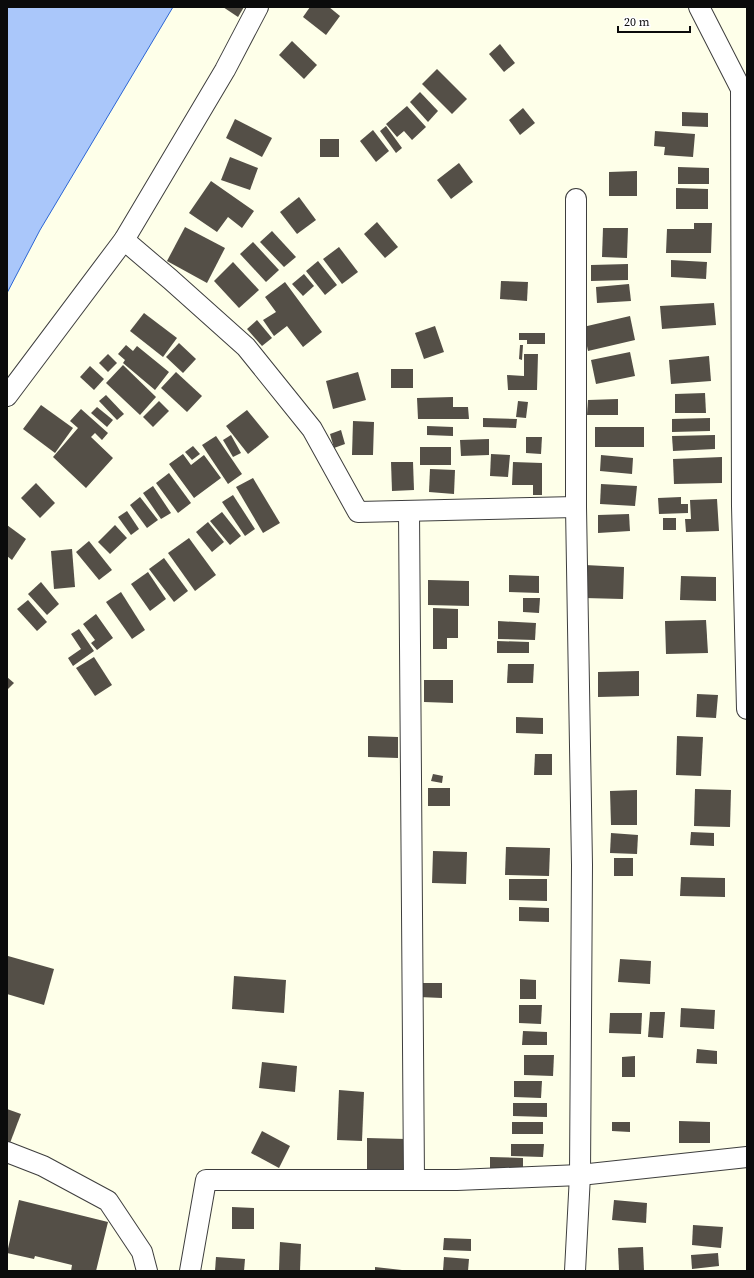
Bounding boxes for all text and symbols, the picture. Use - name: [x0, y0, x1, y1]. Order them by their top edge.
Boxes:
- scale bar: [618, 8, 690, 34]
- text: 20 m: [624, 14, 650, 30]

